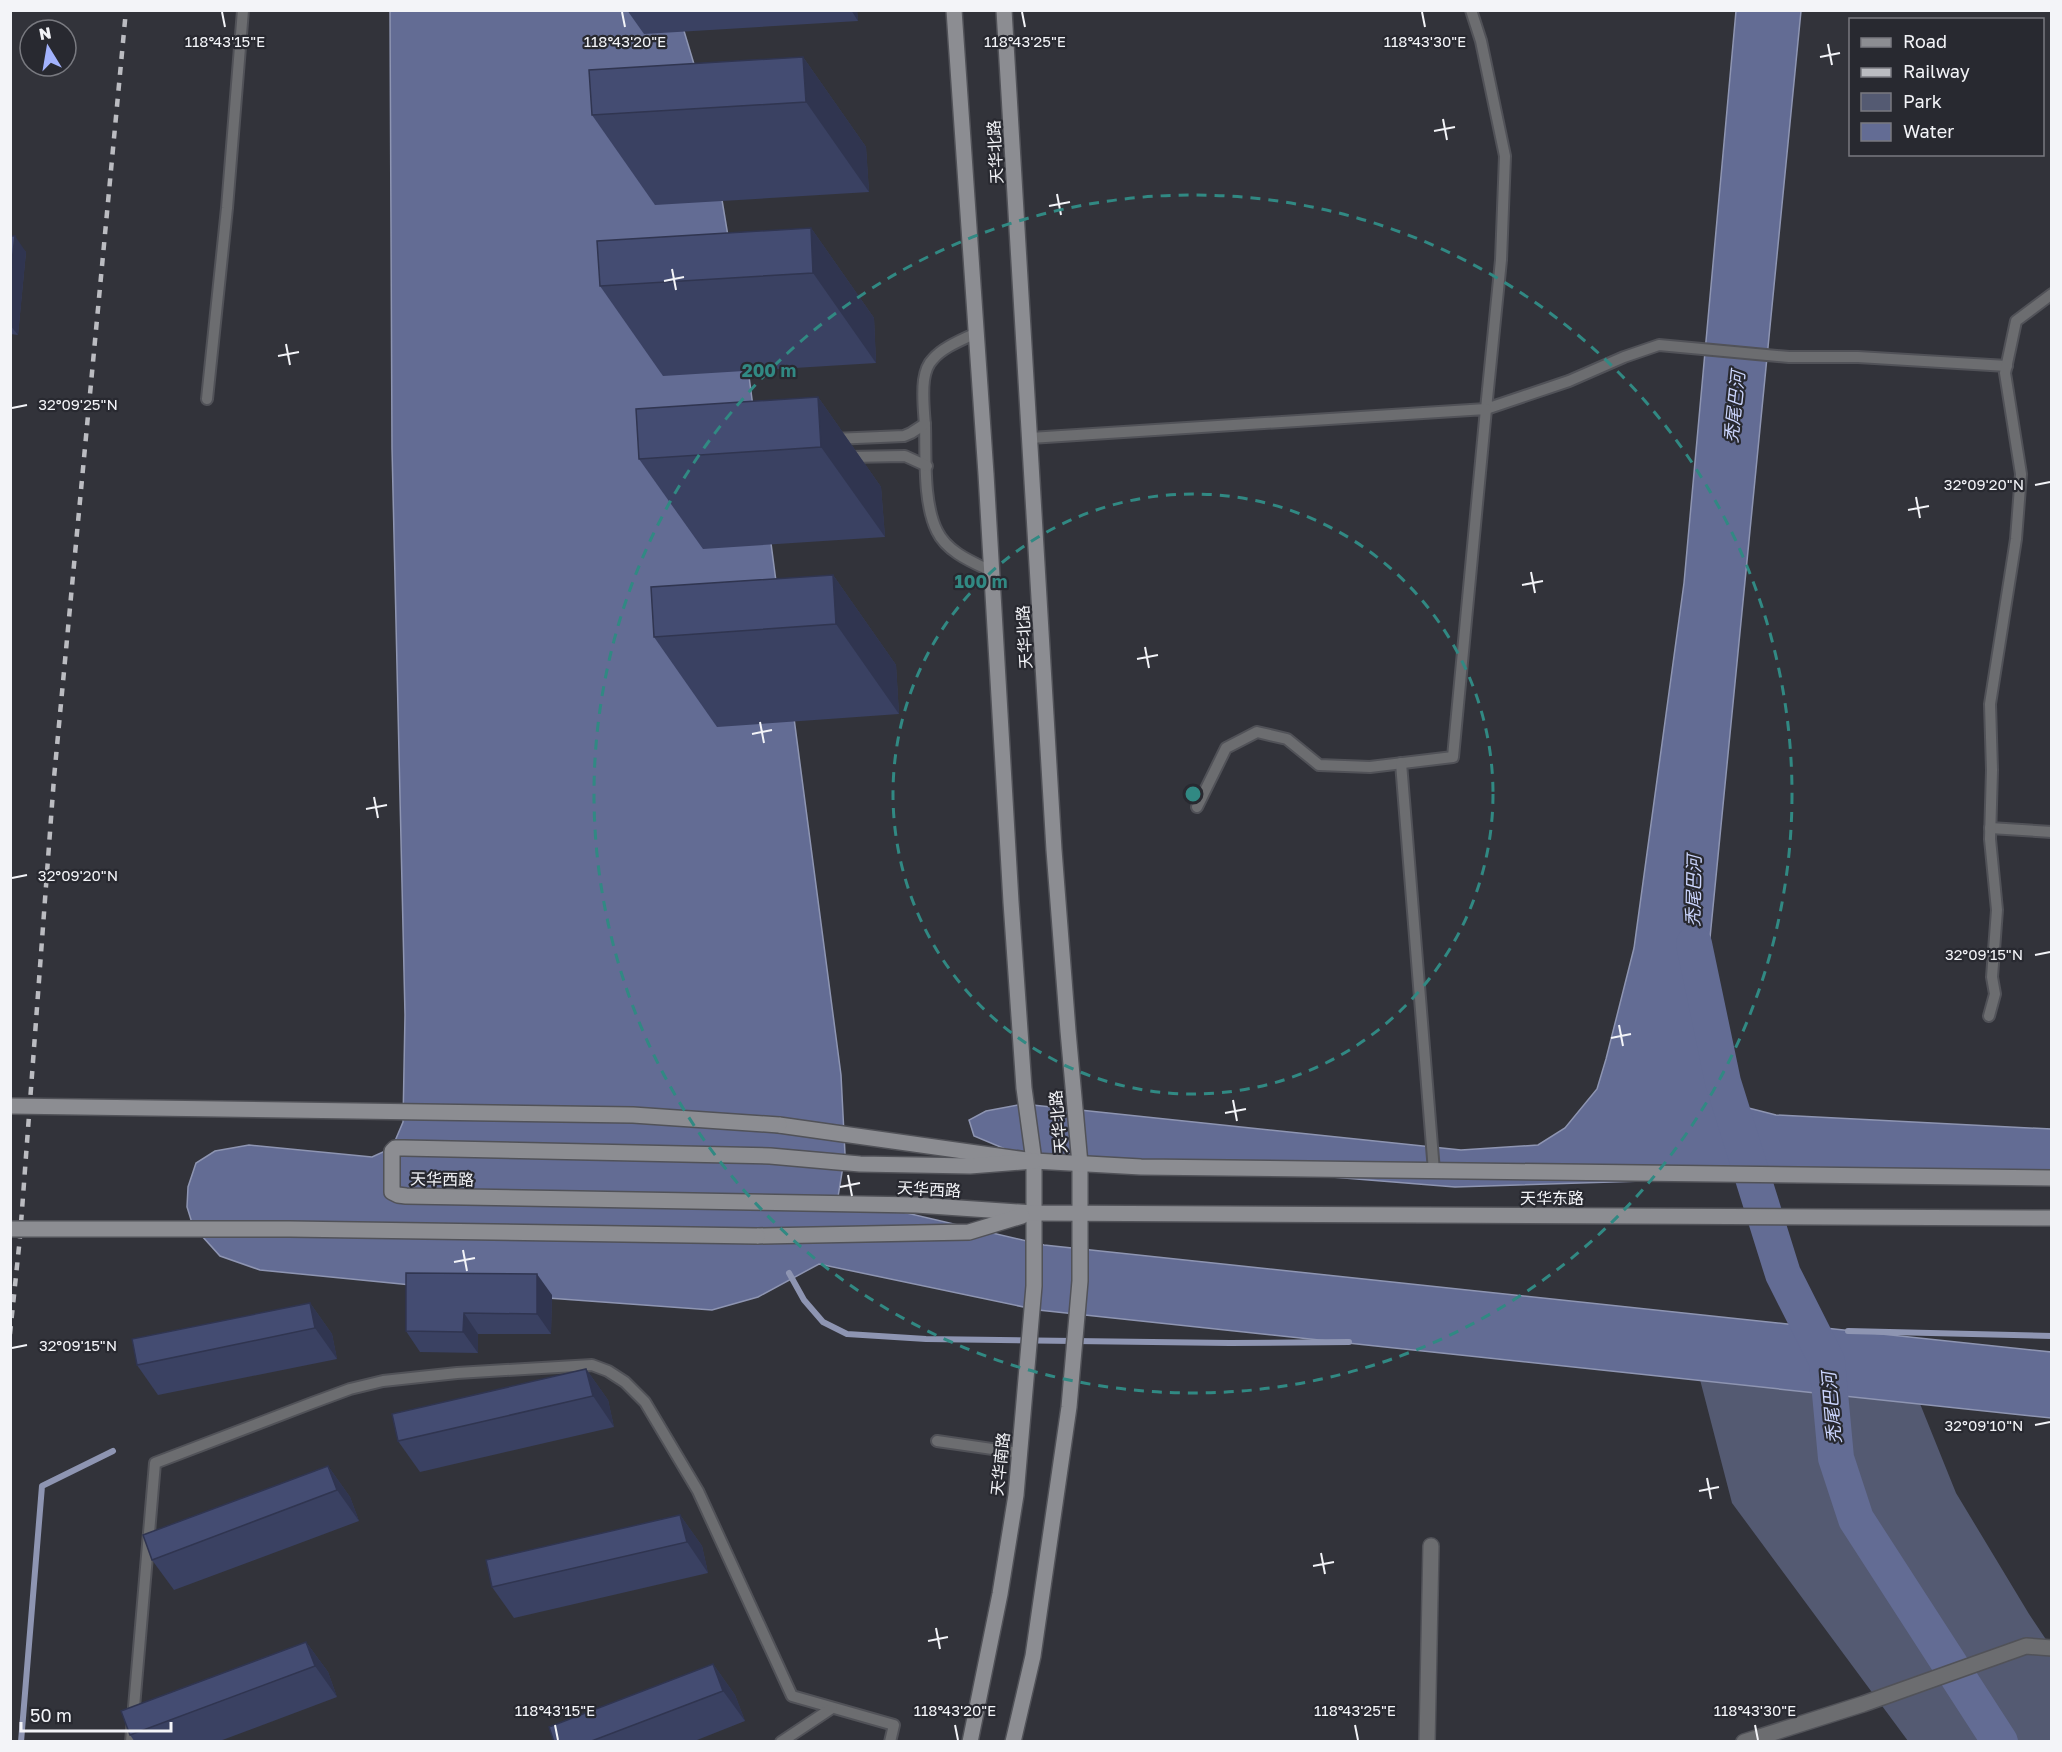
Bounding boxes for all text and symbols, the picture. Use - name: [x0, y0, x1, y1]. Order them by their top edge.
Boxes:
- north arrow: [18, 18, 78, 78]
- legend: [1849, 18, 2044, 156]
- text: N: [37, 22, 53, 44]
- text: Road: [1903, 30, 1947, 52]
- text: 118°43'15"E: [185, 32, 265, 50]
- text: 118°43'20"E: [584, 32, 666, 50]
- text: 118°43'25"E: [984, 32, 1066, 50]
- text: 118°43'30"E: [1384, 32, 1466, 50]
- text: Railway: [1903, 60, 1970, 82]
- text: Park: [1903, 90, 1942, 112]
- street label: 天华北路: [983, 120, 1007, 184]
- text: Water: [1903, 120, 1954, 142]
- text: 200 m: [742, 359, 796, 381]
- water label: 秃尾巴河: [1719, 367, 1749, 444]
- text: 32°09'25"N: [38, 395, 118, 413]
- text: 32°09'20"N: [1944, 475, 2024, 493]
- text: 100 m: [955, 570, 1007, 592]
- street label: 天华北路: [1012, 605, 1036, 669]
- centre of rings: [1183, 784, 1203, 804]
- water label: 秃尾巴河: [1681, 852, 1705, 927]
- text: 32°09'20"N: [38, 866, 118, 884]
- text: 32°09'15"N: [1945, 945, 2023, 963]
- street label: 天华北路: [1045, 1089, 1071, 1155]
- street label: 天华西路: [410, 1168, 474, 1190]
- street label: 天华西路: [897, 1177, 961, 1201]
- street label: 天华东路: [1520, 1188, 1584, 1208]
- text: 32°09'15"N: [39, 1336, 117, 1354]
- water label: 秃尾巴河: [1817, 1368, 1845, 1445]
- text: 32°09'10"N: [1945, 1416, 2023, 1434]
- street label: 天华南路: [987, 1431, 1013, 1497]
- scale bar: [21, 1695, 171, 1733]
- text: 118°43'15"E: [515, 1701, 595, 1719]
- text: 118°43'20"E: [914, 1701, 996, 1719]
- text: 118°43'25"E: [1314, 1701, 1396, 1719]
- text: 118°43'30"E: [1714, 1701, 1796, 1719]
- text: 50 m: [30, 1704, 72, 1726]

